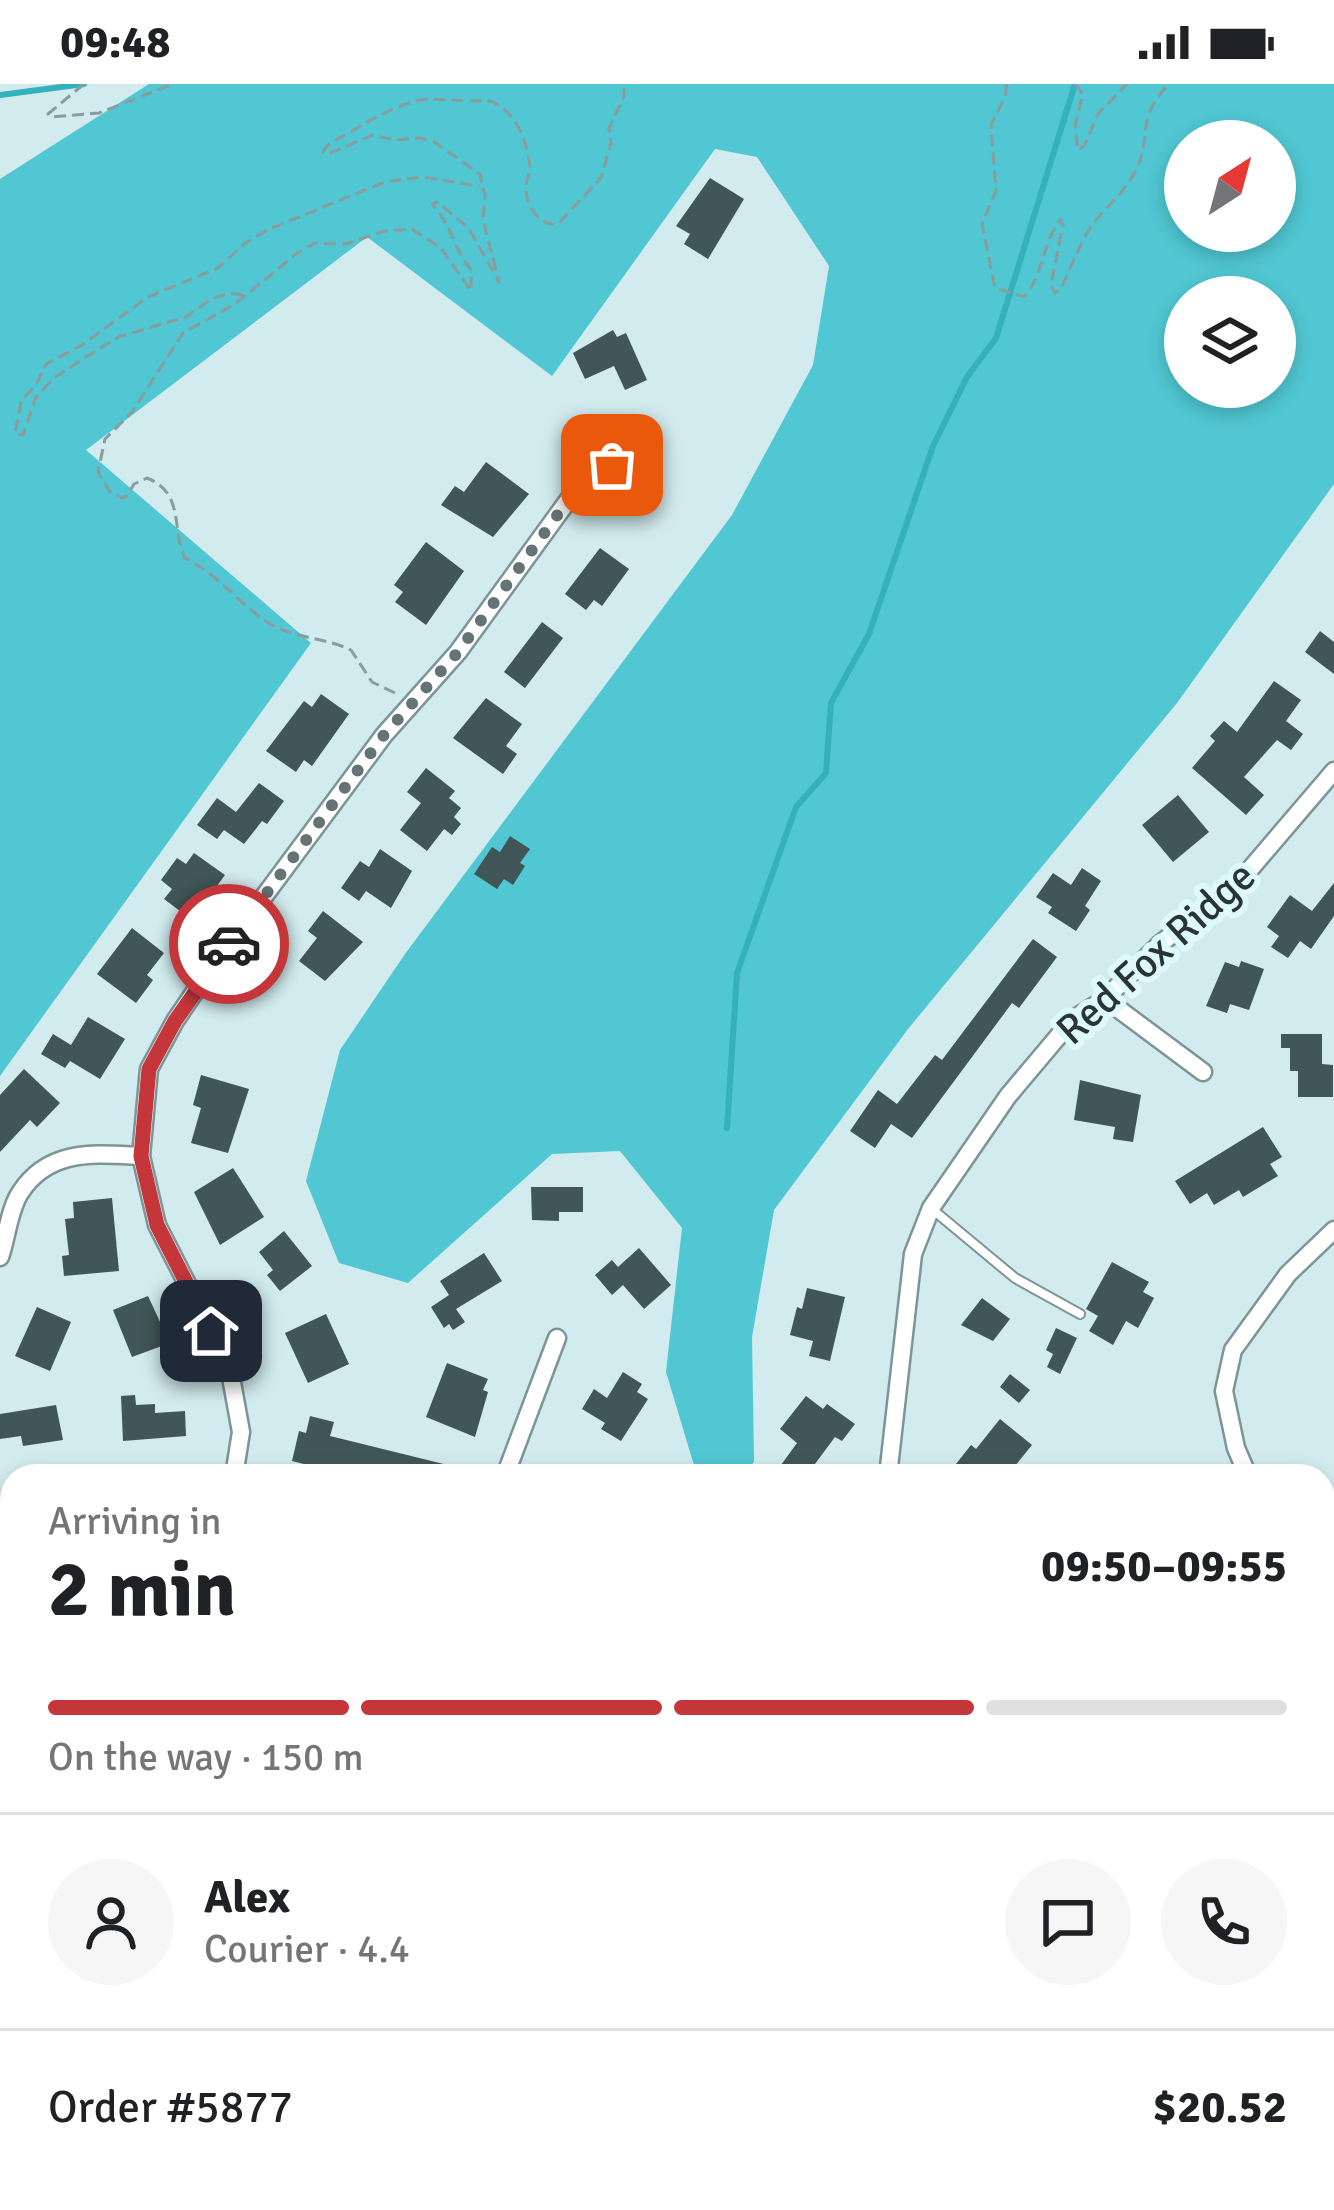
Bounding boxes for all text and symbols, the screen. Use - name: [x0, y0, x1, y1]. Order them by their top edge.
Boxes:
- text: 09:48: [60, 15, 170, 70]
- north arrow: [1164, 120, 1296, 252]
- map controls: [1164, 120, 1296, 408]
- button: layers: [1164, 276, 1296, 408]
- pin: [561, 414, 663, 516]
- icon: bag: [579, 432, 645, 498]
- street label: Red Fox Ridge: [1046, 851, 1266, 1056]
- courier: [169, 884, 289, 1004]
- icon: car: [196, 911, 262, 977]
- pin: [160, 1280, 262, 1382]
- icon: home: [178, 1298, 244, 1364]
- text: Arriving in: [48, 1497, 222, 1545]
- text: 09:50–09:55: [1041, 1539, 1287, 1594]
- text: 2 min: [48, 1542, 236, 1638]
- text: On the way · 150 m: [48, 1733, 364, 1781]
- button: person: [48, 1859, 174, 1985]
- button: chat: [1005, 1859, 1131, 1985]
- button: phone: [1161, 1859, 1287, 1985]
- text: Alex: [204, 1870, 290, 1925]
- text: Courier · 4.4: [204, 1925, 410, 1973]
- text: Order #5877: [48, 2080, 293, 2135]
- text: $20.52: [1153, 2080, 1287, 2135]

